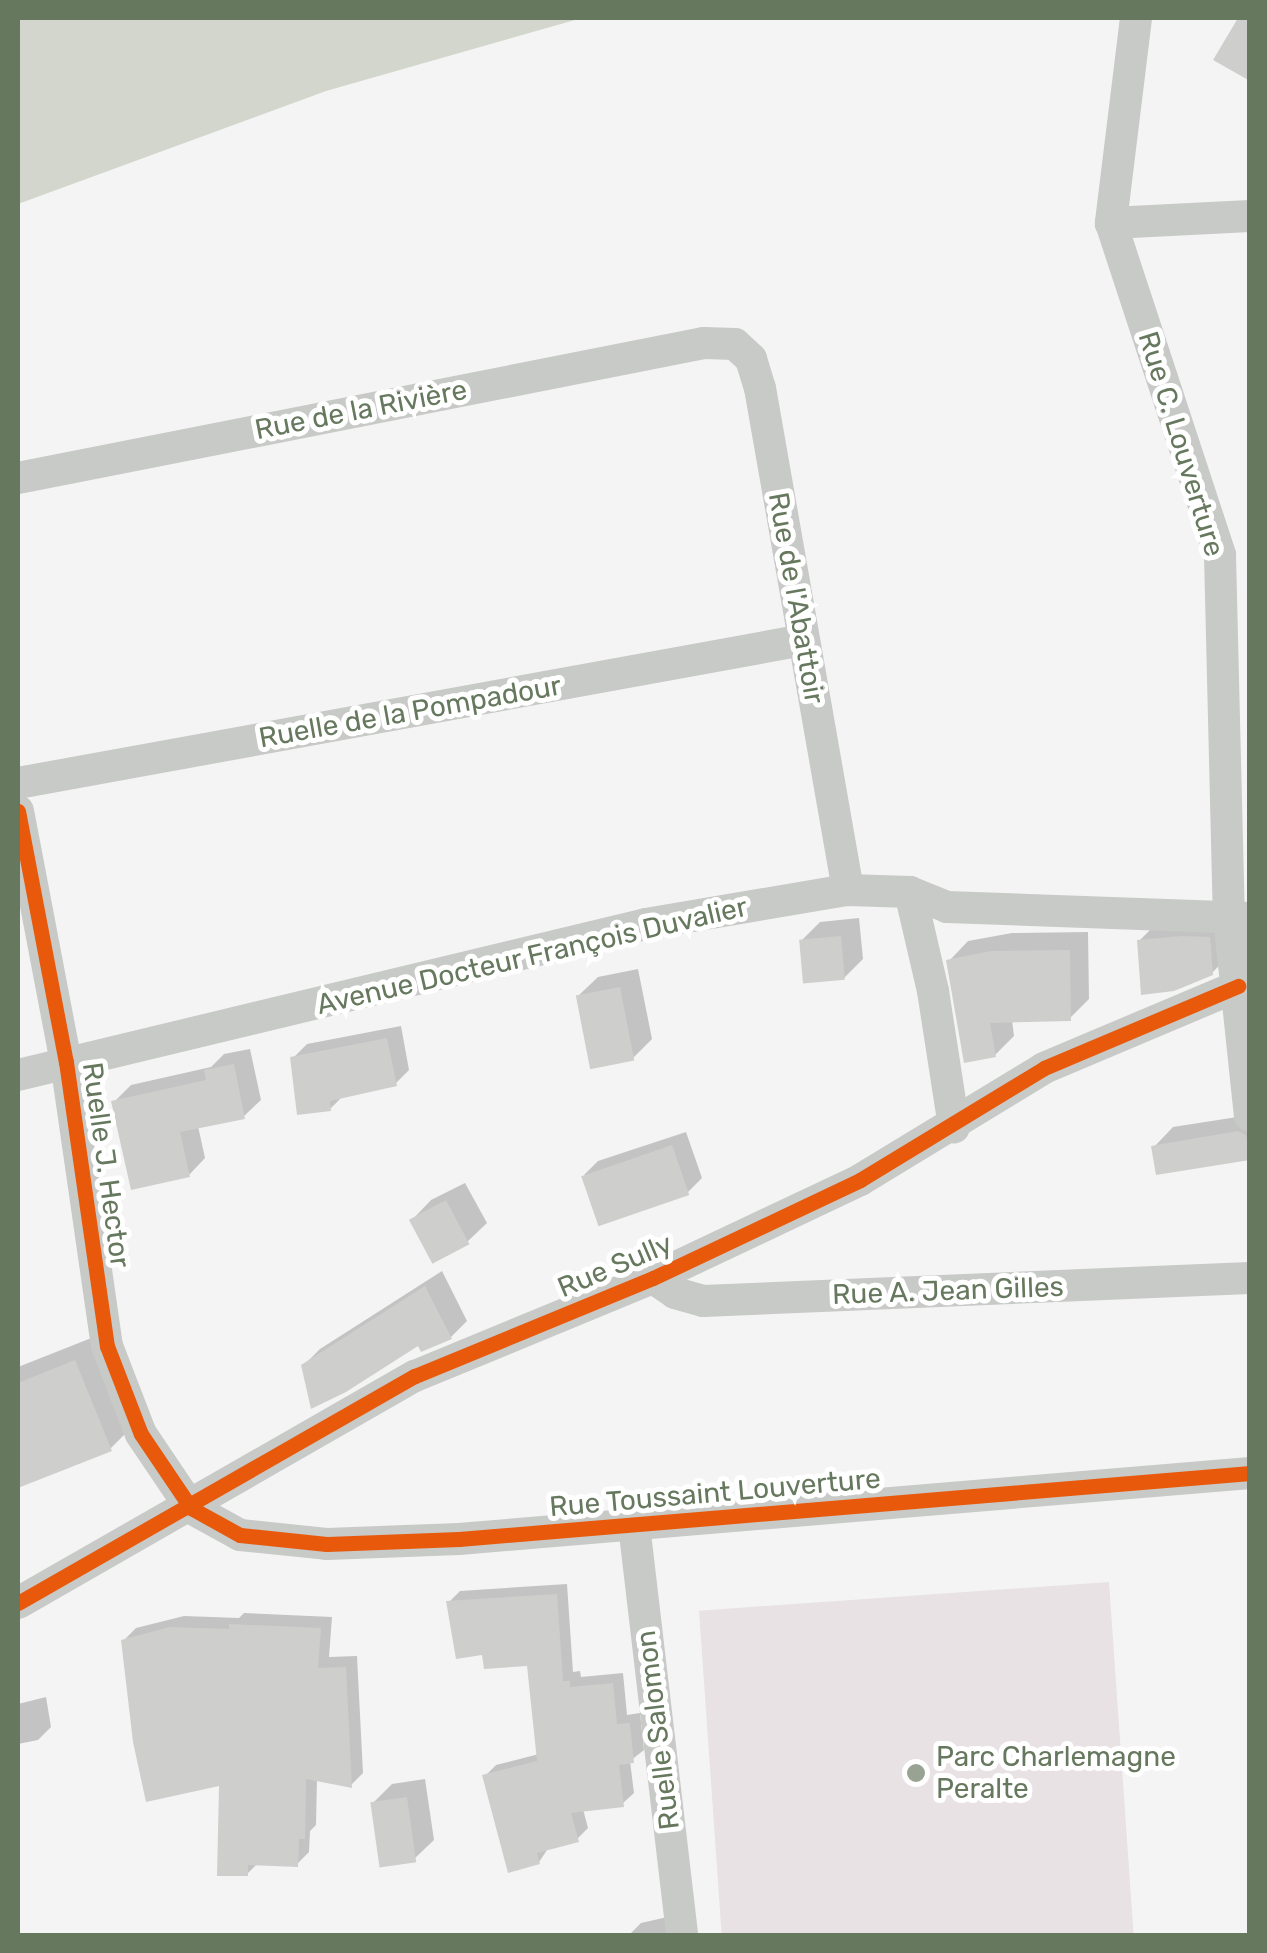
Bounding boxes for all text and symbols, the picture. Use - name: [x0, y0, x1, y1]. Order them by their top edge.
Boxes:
- street label: Rue C. Louverture: [1131, 327, 1231, 561]
- street label: Rue de la Rivière: [252, 373, 470, 447]
- street label: Rue de l'Abattoir: [761, 490, 831, 706]
- street label: Ruelle de la Pompadour: [256, 669, 564, 755]
- street label: Avenue Docteur François Duvalier: [313, 890, 751, 1022]
- street label: Ruelle J. Hector: [75, 1060, 137, 1270]
- street label: Rue Sully: [553, 1227, 677, 1305]
- street label: Rue A. Jean Gilles: [831, 1270, 1065, 1312]
- street label: Rue Toussaint Louverture: [548, 1462, 882, 1524]
- street label: Ruelle Salomon: [629, 1628, 687, 1832]
- place label: Parc Charlemagne Peralte: [936, 1740, 1176, 1806]
- marker: Parc Charlemagne Peralte: [905, 1762, 927, 1784]

